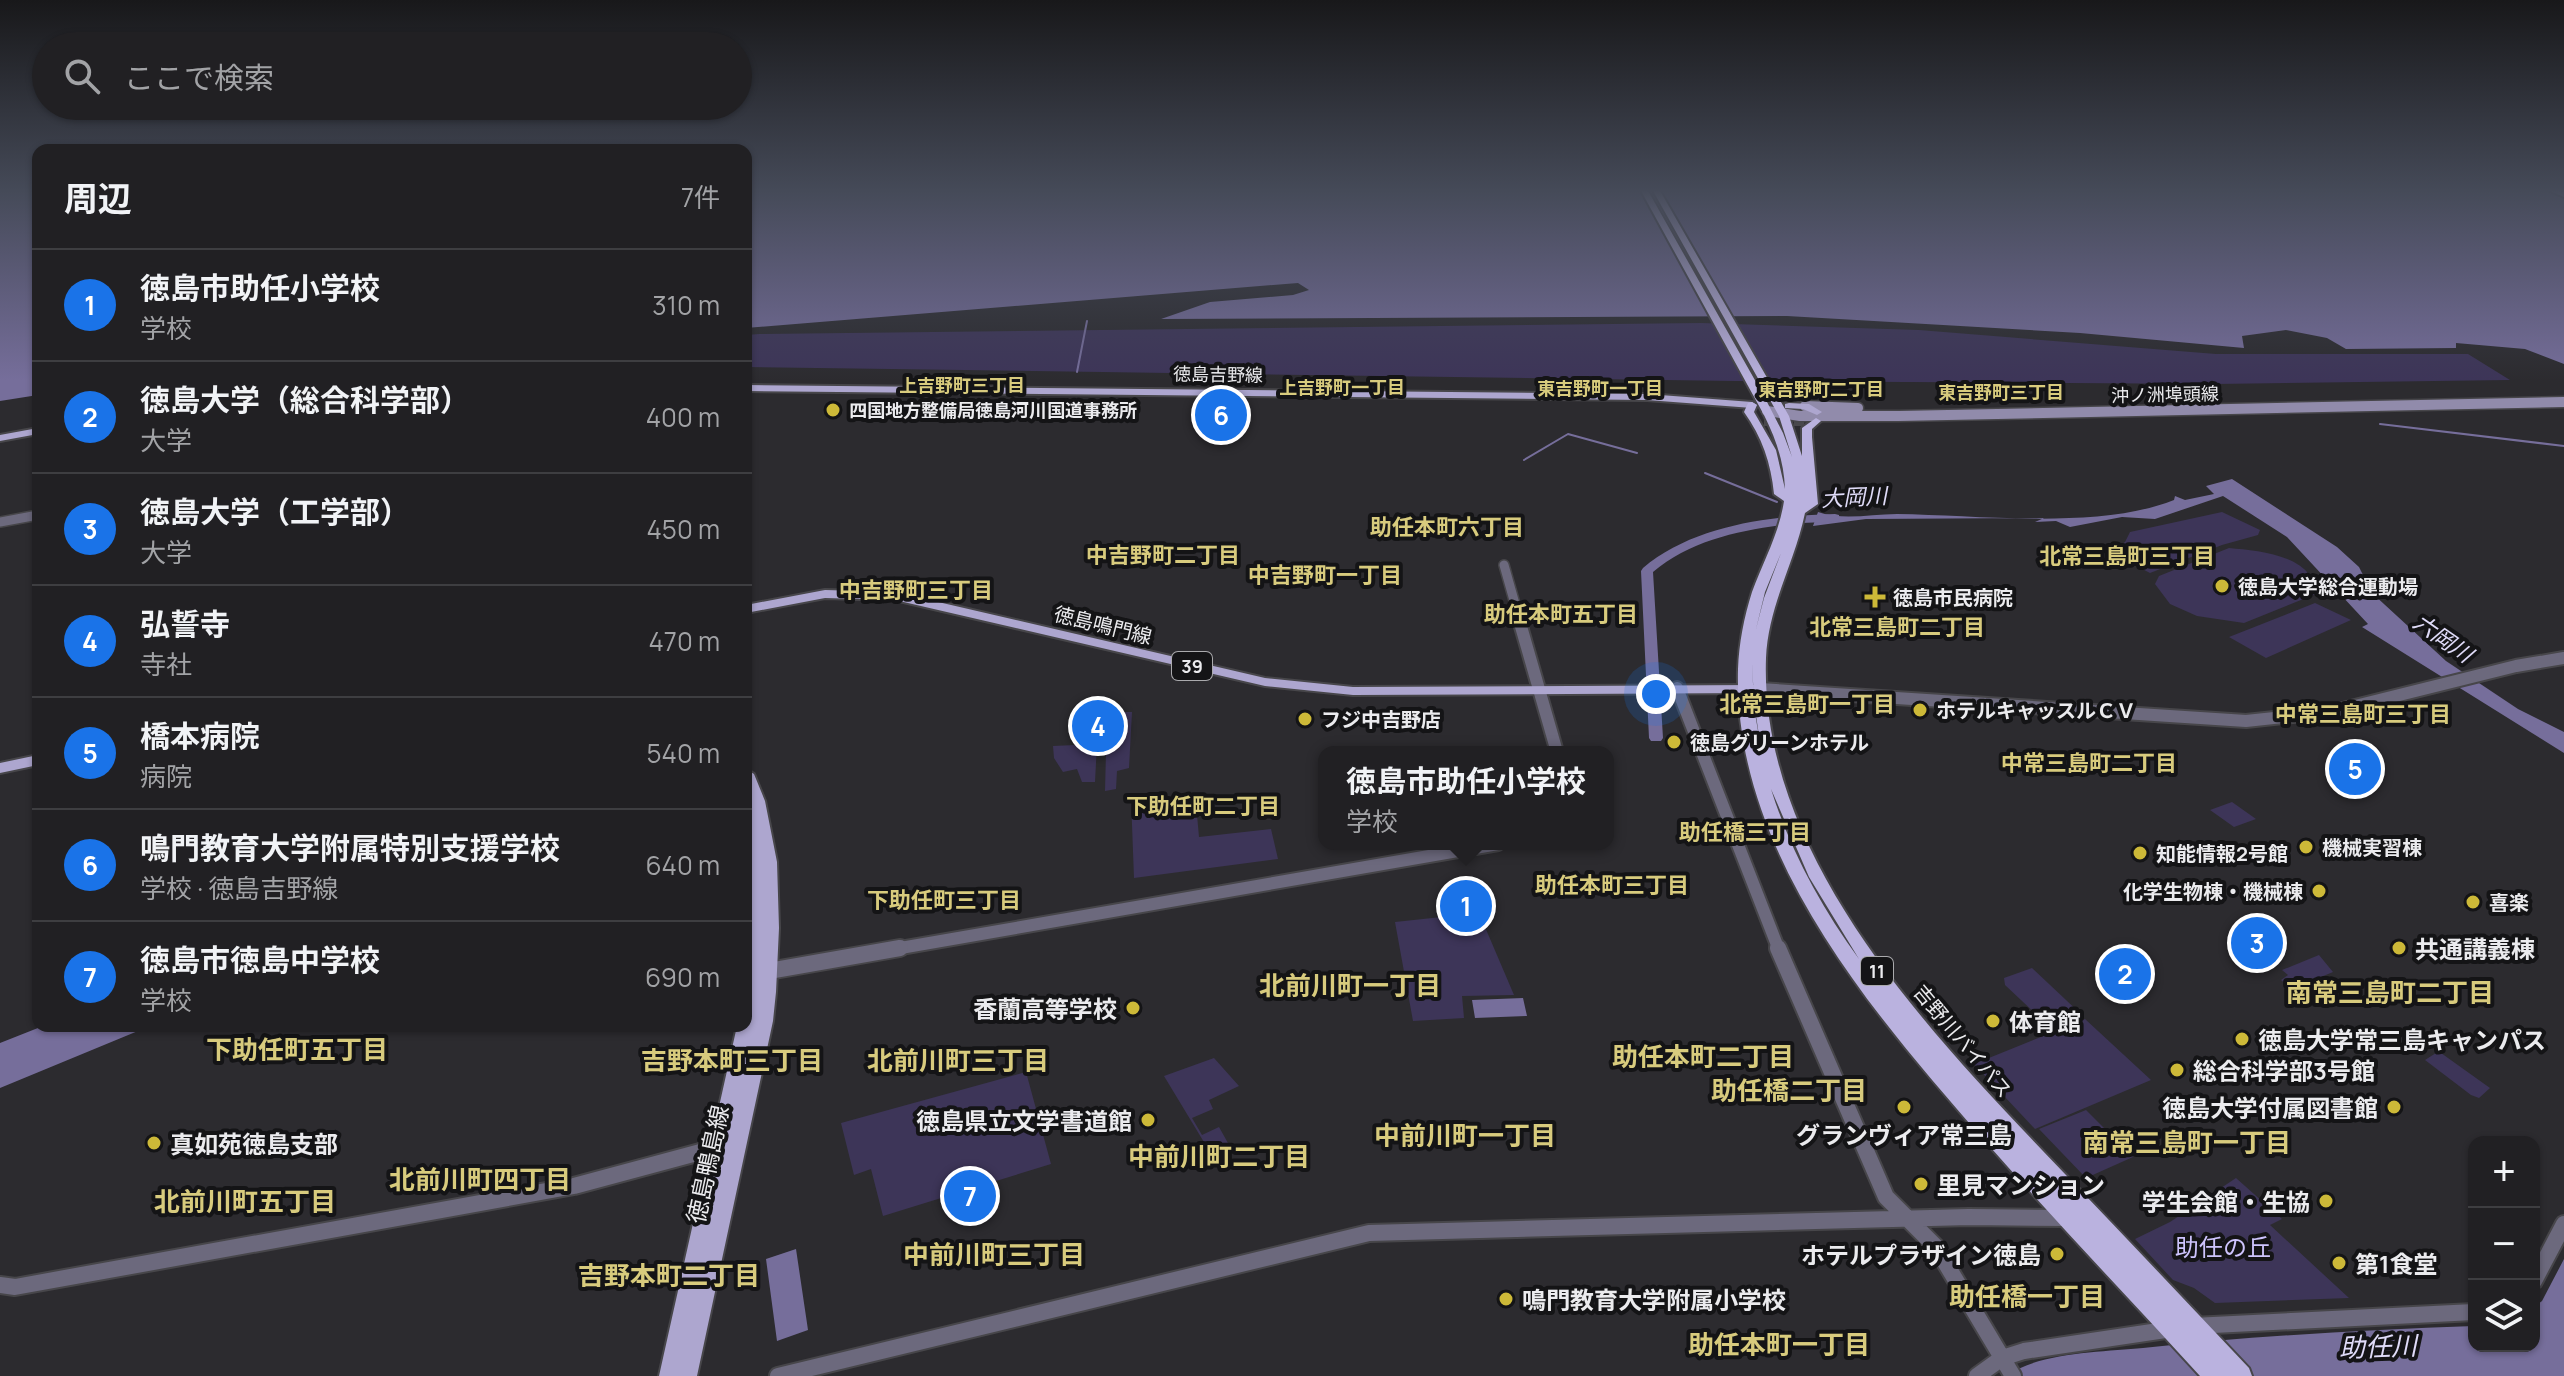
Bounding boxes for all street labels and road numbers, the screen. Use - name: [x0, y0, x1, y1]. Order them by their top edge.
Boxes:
- street label: 徳島吉野線: [1173, 361, 1263, 387]
- street label: 沖ノ洲埠頭線: [2111, 381, 2219, 407]
- street label: 徳島鳴門線: [1051, 600, 1155, 650]
- road number: 39: [1172, 652, 1212, 680]
- road number: 11: [1861, 957, 1893, 985]
- street label: 吉野川バイパス: [1908, 979, 2018, 1103]
- street label: 徳島鴨島線: [678, 1102, 736, 1226]

